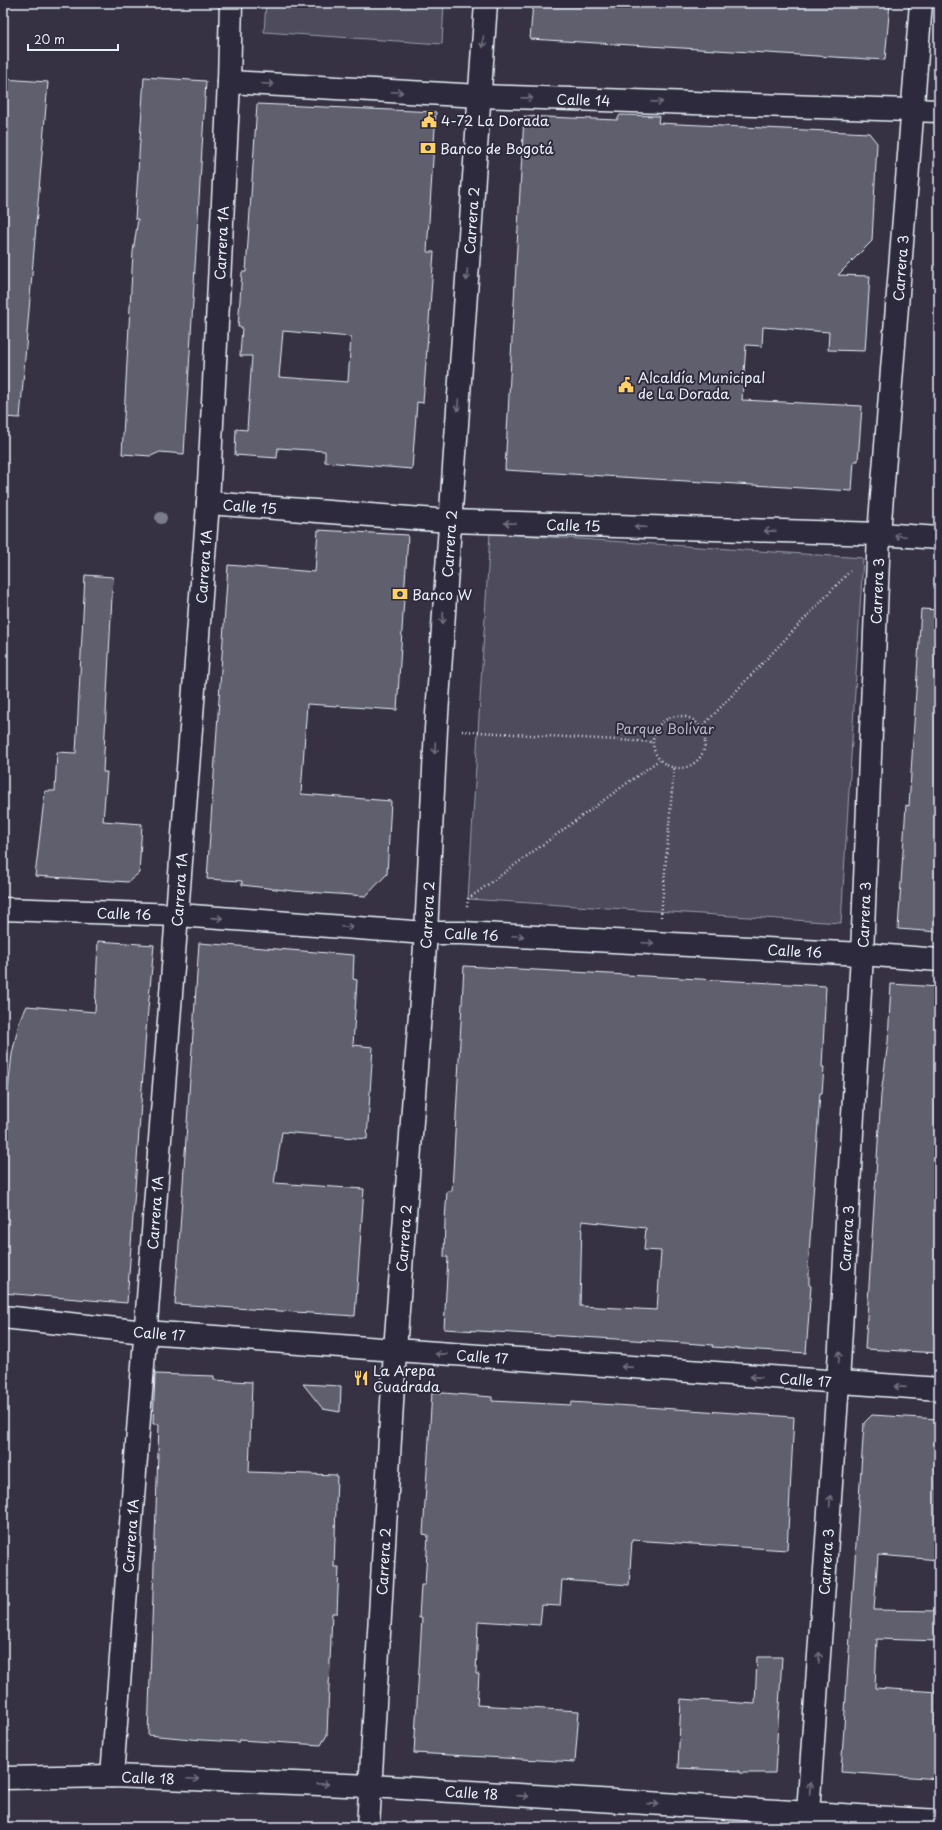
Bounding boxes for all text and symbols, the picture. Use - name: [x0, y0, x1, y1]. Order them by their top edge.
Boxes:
- scale bar: [28, 26, 118, 52]
- text: 20 m: [34, 30, 65, 48]
- one-way arrow: [480, 35, 487, 48]
- one-way arrow: [261, 81, 274, 88]
- one-way arrow: [390, 88, 403, 95]
- street label: Calle 14: [556, 88, 611, 111]
- one-way arrow: [520, 94, 533, 102]
- one-way arrow: [650, 98, 663, 106]
- place label: 4-72 La Dorada: [441, 110, 550, 131]
- public building icon: 4-72 La Dorada: [420, 111, 438, 129]
- place label: Banco de Bogotá: [440, 138, 554, 159]
- bank icon: Banco de Bogotá: [419, 139, 437, 157]
- street label: Carrera 2: [458, 186, 484, 255]
- street label: Carrera 1A: [209, 205, 233, 281]
- street label: Carrera 3: [887, 234, 913, 302]
- one-way arrow: [464, 268, 471, 281]
- place label: Alcaldía Municipal de La Dorada: [638, 367, 765, 404]
- public building icon: Alcaldía Municipal de La Dorada: [617, 376, 635, 394]
- one-way arrow: [455, 398, 462, 411]
- street label: Calle 15: [222, 494, 278, 519]
- street label: Carrera 2: [436, 509, 462, 578]
- street label: Calle 15: [546, 513, 601, 536]
- one-way arrow: [504, 519, 517, 526]
- one-way arrow: [634, 523, 647, 531]
- one-way arrow: [764, 527, 777, 535]
- street label: Carrera 1A: [190, 529, 216, 604]
- one-way arrow: [894, 532, 907, 539]
- street label: Carrera 3: [865, 557, 889, 625]
- place label: Banco W: [412, 584, 472, 605]
- bank icon: Banco W: [391, 585, 409, 603]
- one-way arrow: [440, 611, 447, 624]
- park label: Parque Bolívar: [616, 718, 715, 739]
- one-way arrow: [431, 741, 438, 754]
- street label: Carrera 1A: [166, 852, 192, 927]
- street label: Carrera 2: [414, 881, 439, 950]
- street label: Carrera 3: [852, 881, 875, 948]
- street label: Calle 16: [96, 902, 152, 925]
- one-way arrow: [210, 914, 223, 921]
- street label: Calle 16: [444, 923, 499, 945]
- one-way arrow: [340, 924, 353, 931]
- one-way arrow: [511, 932, 524, 939]
- one-way arrow: [641, 939, 654, 946]
- street label: Calle 16: [767, 939, 823, 962]
- street label: Carrera 1A: [141, 1175, 168, 1250]
- street label: Carrera 2: [390, 1203, 416, 1273]
- street label: Carrera 3: [834, 1205, 858, 1272]
- street label: Calle 17: [132, 1320, 187, 1345]
- street label: Calle 17: [456, 1344, 510, 1369]
- one-way arrow: [435, 1350, 448, 1357]
- one-way arrow: [836, 1351, 843, 1364]
- place label: La Arepa Cuadrada: [373, 1360, 440, 1397]
- one-way arrow: [621, 1364, 634, 1371]
- street label: Calle 17: [779, 1367, 833, 1392]
- restaurant icon: La Arepa Cuadrada: [352, 1369, 370, 1387]
- one-way arrow: [750, 1373, 763, 1380]
- one-way arrow: [894, 1383, 907, 1390]
- one-way arrow: [826, 1495, 833, 1508]
- street label: Carrera 1A: [117, 1498, 143, 1573]
- street label: Carrera 2: [371, 1527, 395, 1596]
- street label: Carrera 3: [813, 1528, 838, 1596]
- one-way arrow: [815, 1652, 822, 1665]
- street label: Calle 18: [121, 1766, 175, 1789]
- one-way arrow: [186, 1775, 199, 1783]
- street label: Calle 18: [444, 1780, 499, 1804]
- one-way arrow: [316, 1781, 329, 1788]
- one-way arrow: [806, 1782, 813, 1795]
- one-way arrow: [516, 1793, 529, 1800]
- one-way arrow: [646, 1801, 659, 1808]

